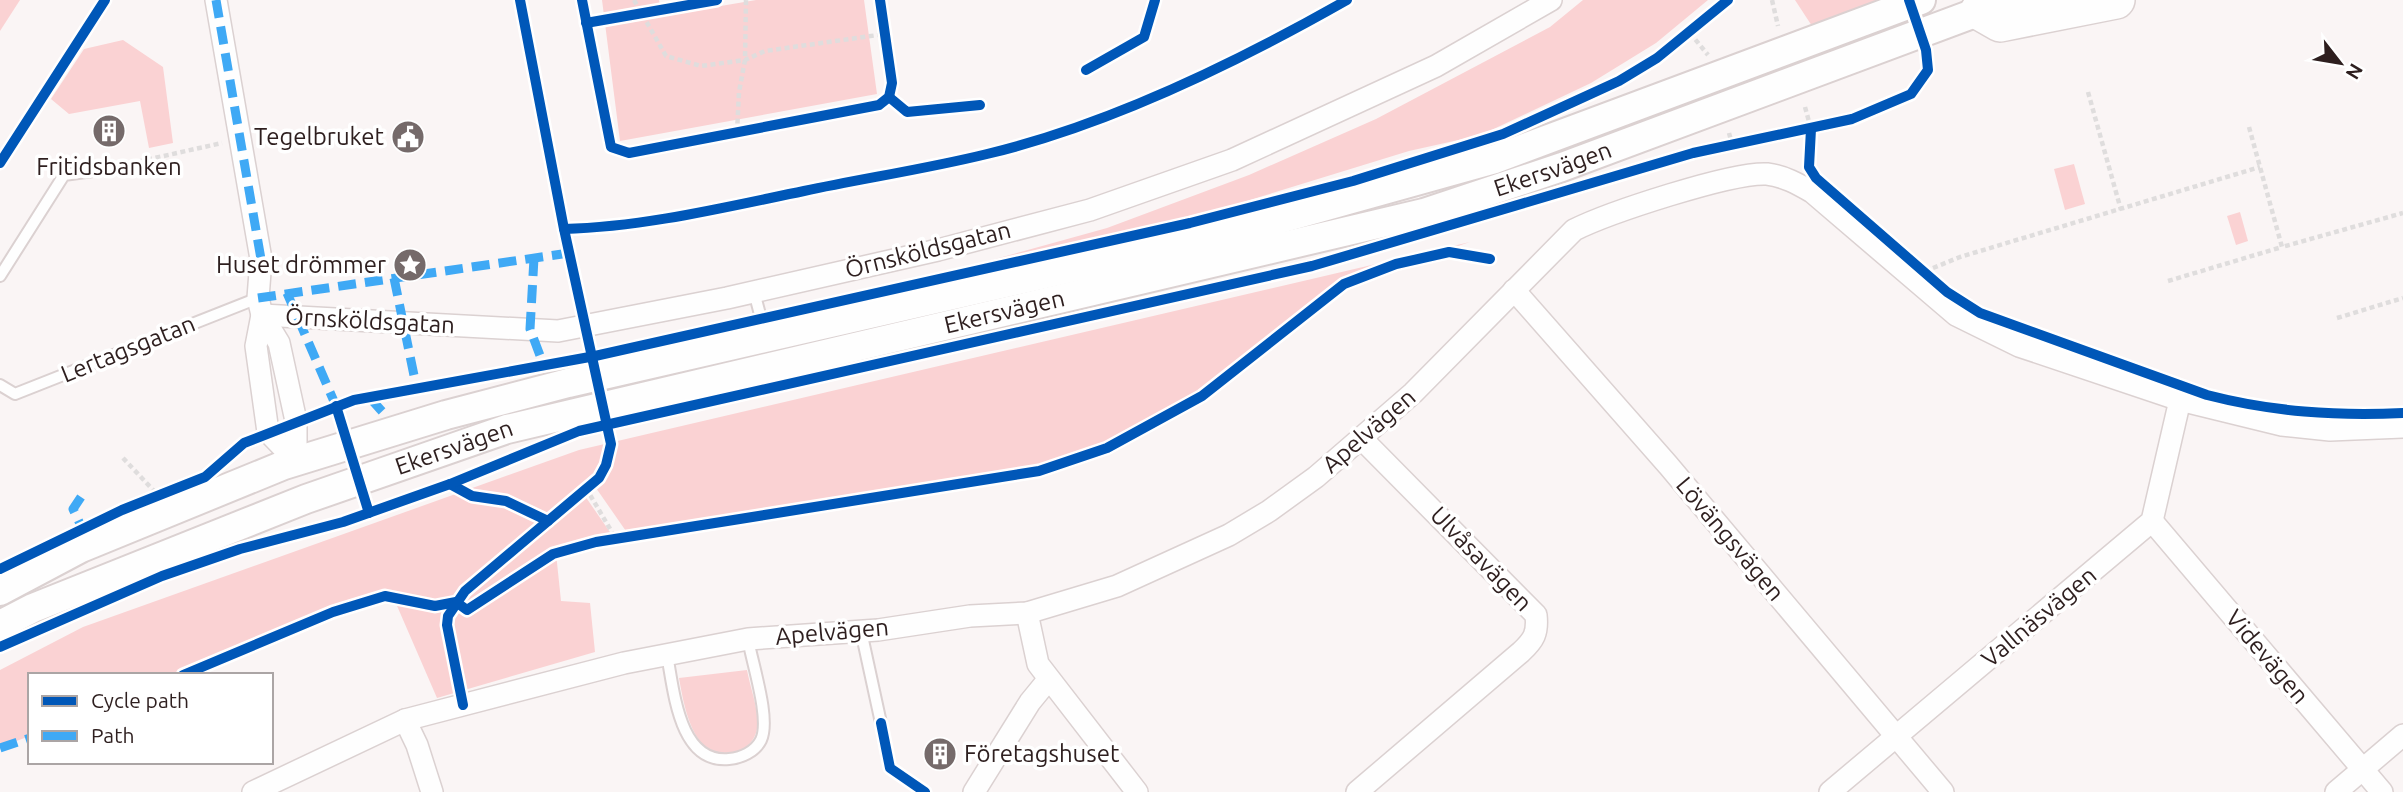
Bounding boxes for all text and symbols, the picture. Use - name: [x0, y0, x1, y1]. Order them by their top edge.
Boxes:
- north arrow: [2305, 28, 2375, 98]
- text: N: [2341, 60, 2368, 84]
- building icon: Fritidsbanken: [90, 112, 128, 150]
- public building icon: Tegelbruket: [389, 118, 427, 156]
- place label: Tegelbruket: [254, 123, 385, 150]
- street label: Ekersvägen: [1490, 136, 1615, 202]
- place label: Fritidsbanken: [36, 153, 182, 180]
- street label: Örnsköldsgatan: [842, 216, 1014, 283]
- place icon: Huset drömmer: [391, 246, 429, 284]
- place label: Huset drömmer: [216, 251, 386, 278]
- street label: Ekersvägen: [941, 284, 1067, 339]
- street label: Örnsköldsgatan: [285, 303, 456, 338]
- street label: Lertagsgatan: [57, 309, 199, 388]
- street label: Apelvägen: [1317, 383, 1421, 478]
- street label: Ekersvägen: [392, 414, 516, 480]
- street label: Lövängsvägen: [1671, 471, 1790, 606]
- street label: Ulvåsavägen: [1425, 501, 1538, 616]
- street label: Vallnäsvägen: [1976, 561, 2101, 672]
- street label: Videvägen: [2220, 604, 2314, 709]
- street label: Apelvägen: [774, 613, 890, 650]
- legend: [28, 673, 273, 764]
- text: Cycle path: [91, 688, 189, 712]
- text: Path: [91, 723, 134, 747]
- building icon: Företagshuset: [921, 735, 959, 773]
- place label: Företagshuset: [964, 740, 1120, 767]

